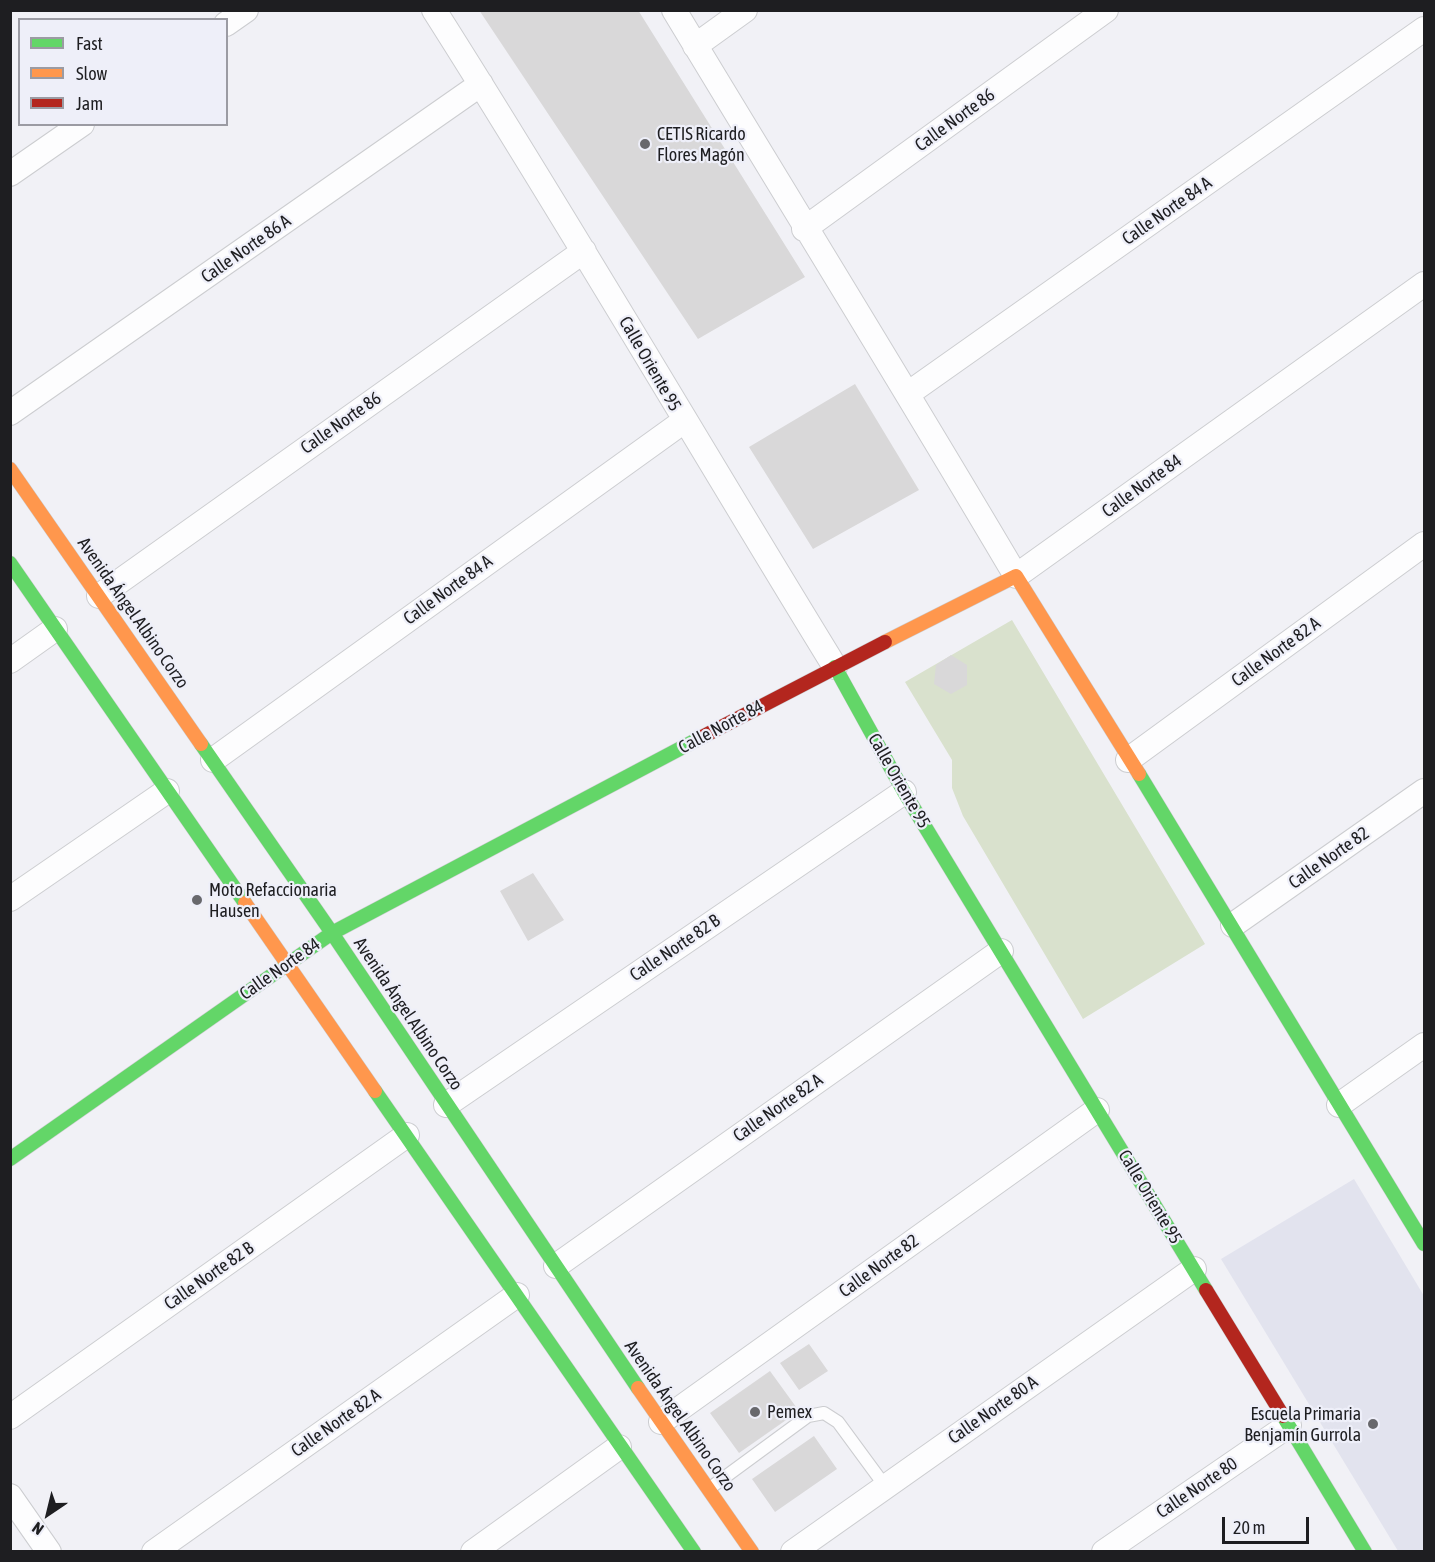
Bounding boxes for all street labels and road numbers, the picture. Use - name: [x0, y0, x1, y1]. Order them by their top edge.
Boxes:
- street label: Calle Norte 86: [911, 84, 999, 156]
- street label: Calle Norte 84 A: [1118, 172, 1216, 250]
- street label: Calle Norte 86 A: [197, 210, 295, 288]
- street label: Calle Oriente 95: [614, 313, 686, 415]
- street label: Calle Norte 86: [297, 387, 385, 459]
- street label: Calle Norte 84: [1098, 450, 1186, 522]
- street label: Avenida Ángel Albino Corzo: [73, 533, 193, 693]
- street label: Calle Norte 84 A: [399, 551, 497, 629]
- street label: Calle Norte 82 A: [1227, 613, 1325, 691]
- street label: Calle Norte 84: [675, 696, 767, 758]
- street label: Calle Oriente 95: [863, 730, 935, 832]
- street label: Calle Norte 82: [1285, 822, 1373, 894]
- street label: Calle Norte 82 B: [626, 910, 724, 986]
- street label: Calle Norte 84: [236, 933, 324, 1005]
- street label: Avenida Ángel Albino Corzo: [349, 934, 467, 1094]
- street label: Calle Norte 82 A: [729, 1069, 827, 1147]
- street label: Calle Oriente 95: [1113, 1146, 1187, 1248]
- street label: Calle Norte 82: [835, 1230, 923, 1302]
- street label: Calle Norte 82 B: [160, 1237, 258, 1315]
- street label: Avenida Ángel Albino Corzo: [620, 1336, 740, 1496]
- street label: Calle Norte 80 A: [944, 1371, 1042, 1449]
- street label: Calle Norte 82 A: [287, 1384, 385, 1462]
- street label: Calle Norte 80: [1152, 1453, 1242, 1523]

